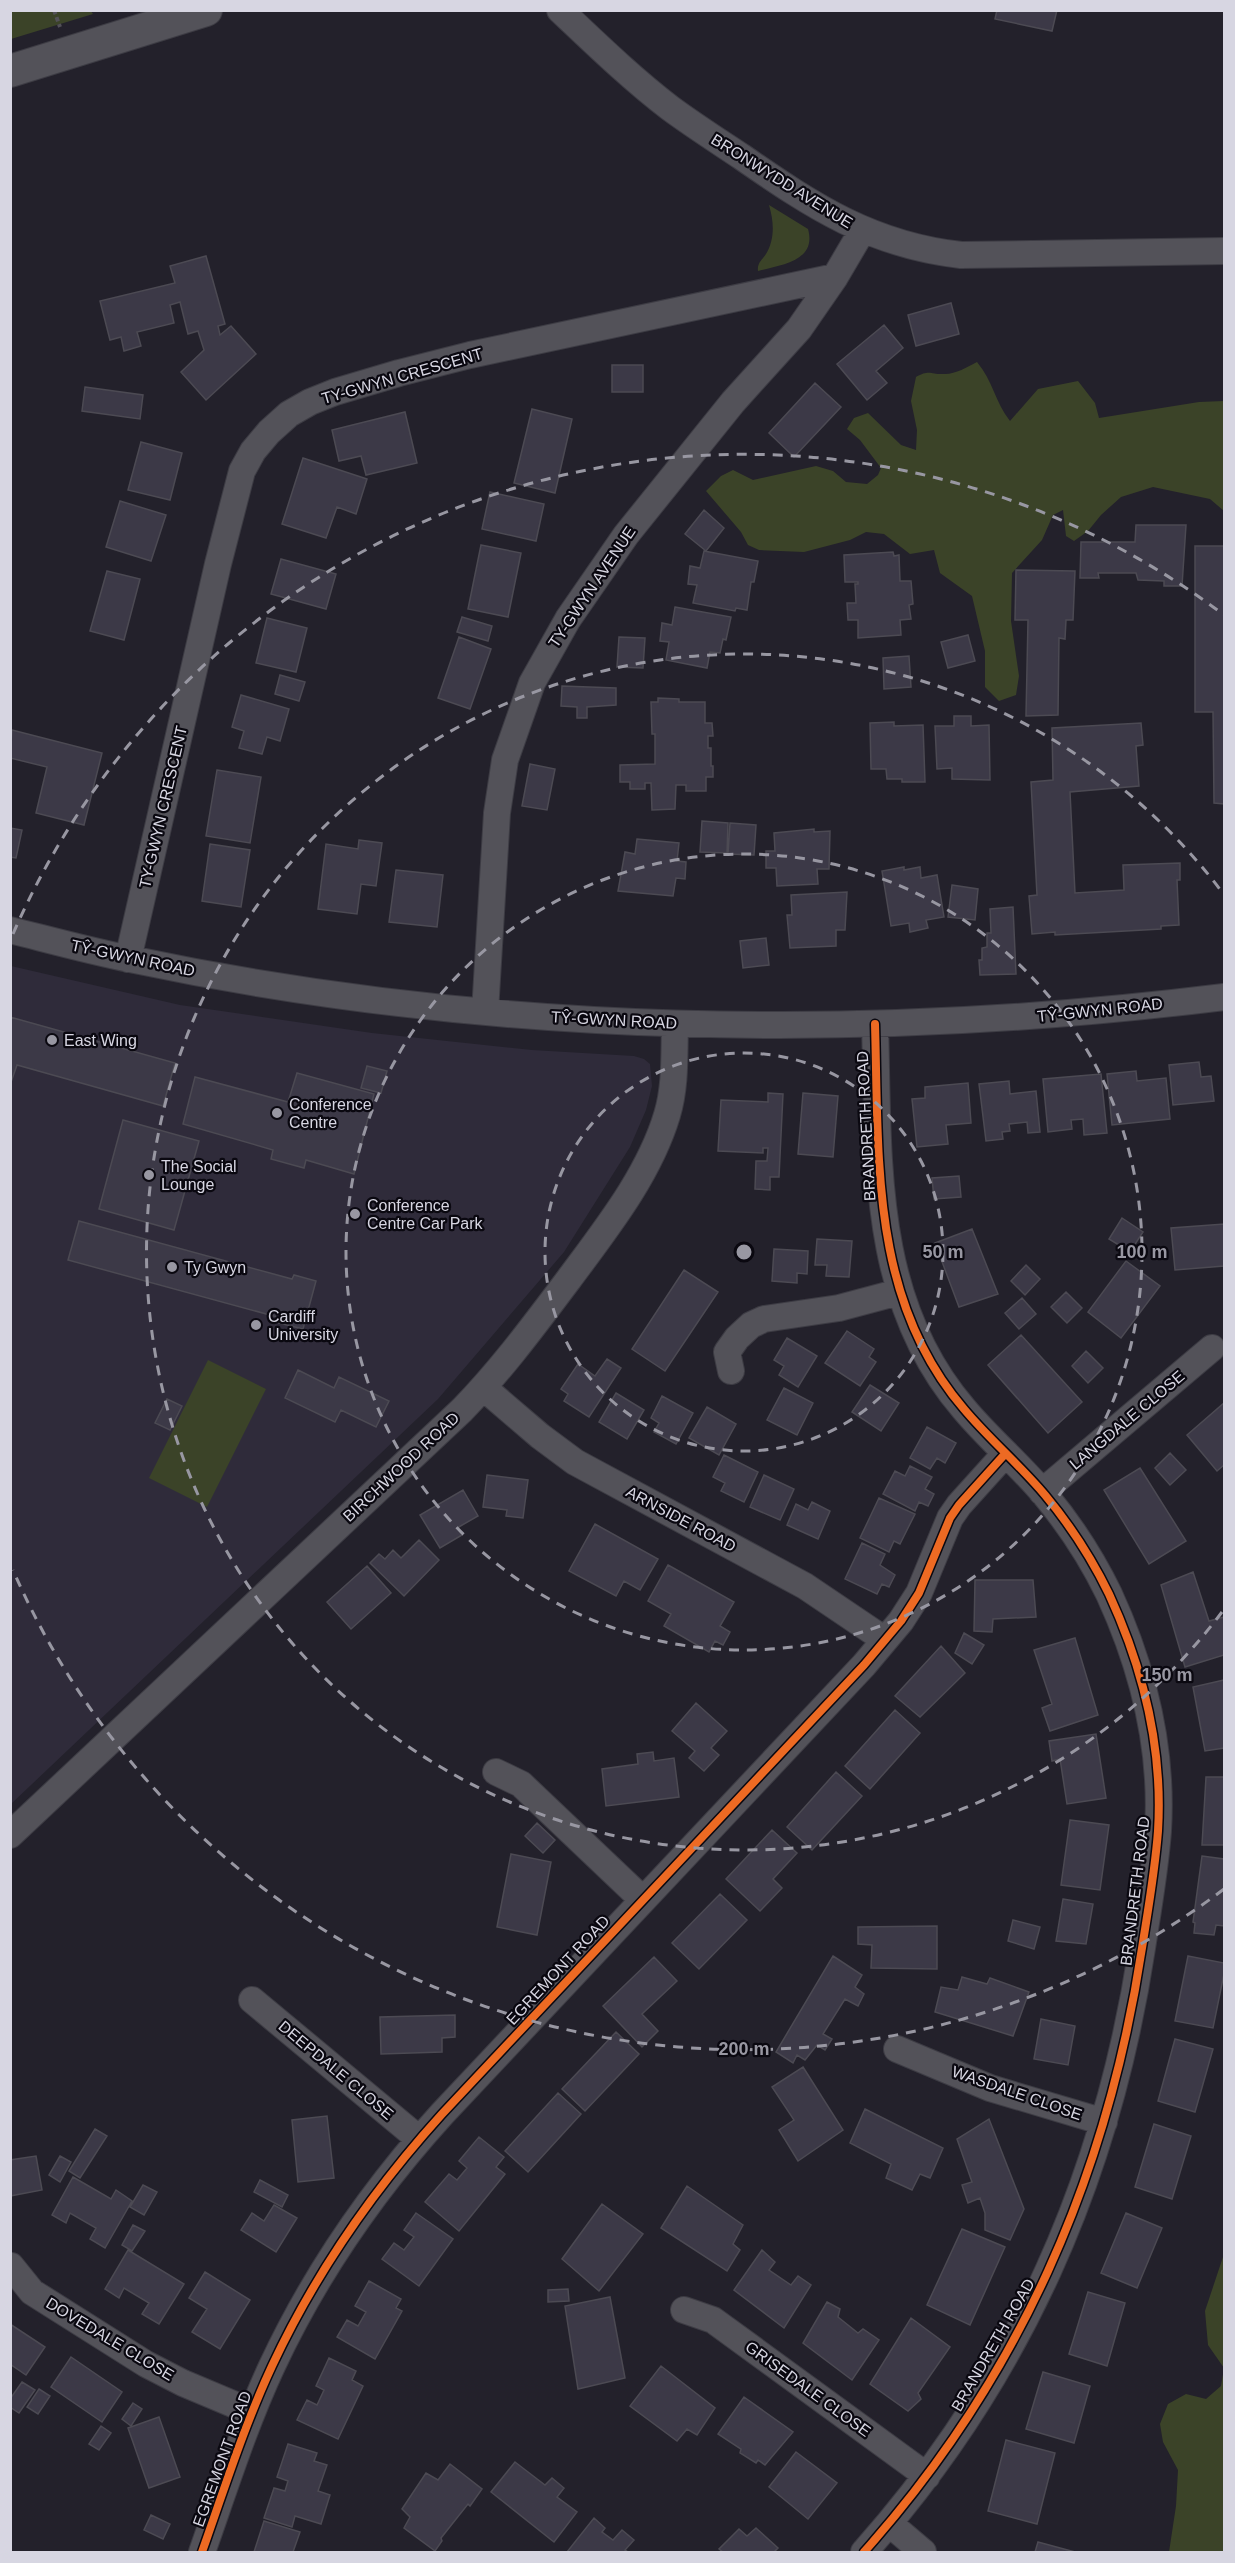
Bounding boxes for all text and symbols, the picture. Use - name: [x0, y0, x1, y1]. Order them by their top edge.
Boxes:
- street label: BRONWYDD AVENUE: [708, 131, 856, 231]
- street label: TY-GWYN CRESCENT: [320, 345, 485, 407]
- street label: TY-GWYN AVENUE: [545, 523, 639, 651]
- street label: TY-GWYN CRESCENT: [136, 724, 190, 890]
- street label: TŶ-GWYN ROAD: [70, 936, 197, 979]
- street label: TŶ-GWYN ROAD: [1036, 994, 1164, 1025]
- street label: TŶ-GWYN ROAD: [551, 1007, 678, 1032]
- place label: East Wing: [64, 1032, 137, 1049]
- marker: East Wing: [45, 1033, 59, 1047]
- street label: BRANDRETH ROAD: [854, 1051, 878, 1201]
- place label: Conference Centre: [289, 1096, 372, 1131]
- marker: Conference Centre: [270, 1106, 284, 1120]
- place label: The Social Lounge: [161, 1158, 237, 1193]
- marker: The Social Lounge: [142, 1168, 156, 1182]
- place label: Conference Centre Car Park: [367, 1197, 484, 1232]
- marker: Conference Centre Car Park: [348, 1207, 362, 1221]
- centre of rings: [734, 1242, 754, 1262]
- text: 50 m: [922, 1242, 964, 1262]
- text: 100 m: [1116, 1242, 1168, 1262]
- place label: Ty Gwyn: [184, 1259, 246, 1276]
- marker: Ty Gwyn: [165, 1260, 179, 1274]
- place label: Cardiff University: [268, 1308, 338, 1343]
- marker: Cardiff University: [249, 1318, 263, 1332]
- street label: LANGDALE CLOSE: [1066, 1367, 1188, 1473]
- street label: BIRCHWOOD ROAD: [340, 1409, 462, 1525]
- street label: ARNSIDE ROAD: [623, 1483, 739, 1555]
- text: 150 m: [1141, 1665, 1193, 1685]
- street label: BRANDRETH ROAD: [1117, 1815, 1153, 1967]
- street label: EGREMONT ROAD: [503, 1912, 613, 2028]
- street label: DEEPDALE CLOSE: [275, 2017, 397, 2123]
- text: 200 m: [718, 2039, 770, 2059]
- street label: WASDALE CLOSE: [950, 2063, 1084, 2123]
- street label: BRANDRETH ROAD: [948, 2276, 1038, 2414]
- street label: DOVEDALE CLOSE: [43, 2294, 177, 2384]
- street label: GRISEDALE CLOSE: [742, 2338, 874, 2440]
- street label: EGREMONT ROAD: [190, 2389, 254, 2529]

